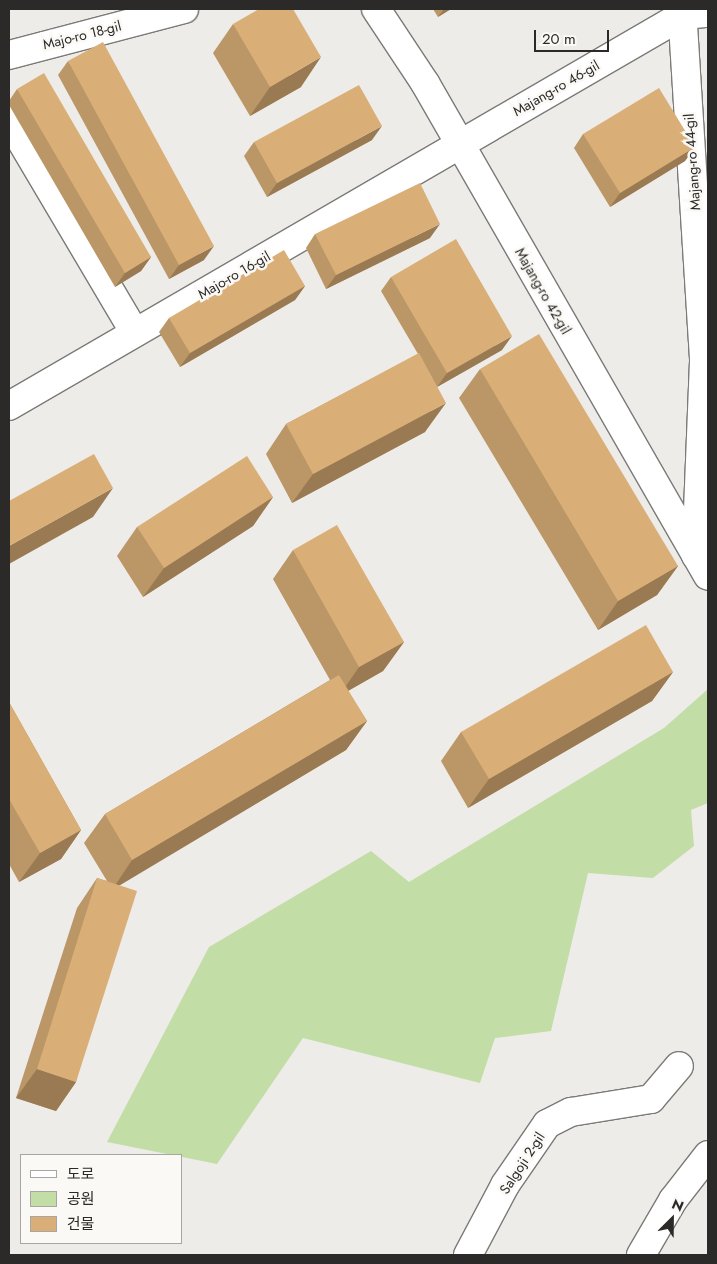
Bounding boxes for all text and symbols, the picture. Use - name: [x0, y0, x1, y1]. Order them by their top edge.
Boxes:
- street label: Majo-ro 18-gil: [41, 17, 123, 53]
- scale bar: [537, 20, 612, 52]
- text: 20 m: [542, 28, 576, 50]
- street label: Majang-ro 46-gil: [510, 56, 602, 120]
- street label: Majang-ro 44-gil: [680, 113, 704, 211]
- street label: Majang-ro 42-gil: [511, 245, 575, 337]
- street label: Majo-ro 16-gil: [195, 248, 273, 302]
- street label: Salgoji 2-gil: [496, 1129, 548, 1197]
- legend: [20, 1154, 182, 1244]
- text: 도로: [67, 1163, 95, 1185]
- text: 공원: [67, 1188, 95, 1210]
- north arrow: [647, 1194, 697, 1244]
- text: N: [669, 1194, 687, 1217]
- text: 건물: [67, 1213, 95, 1235]

